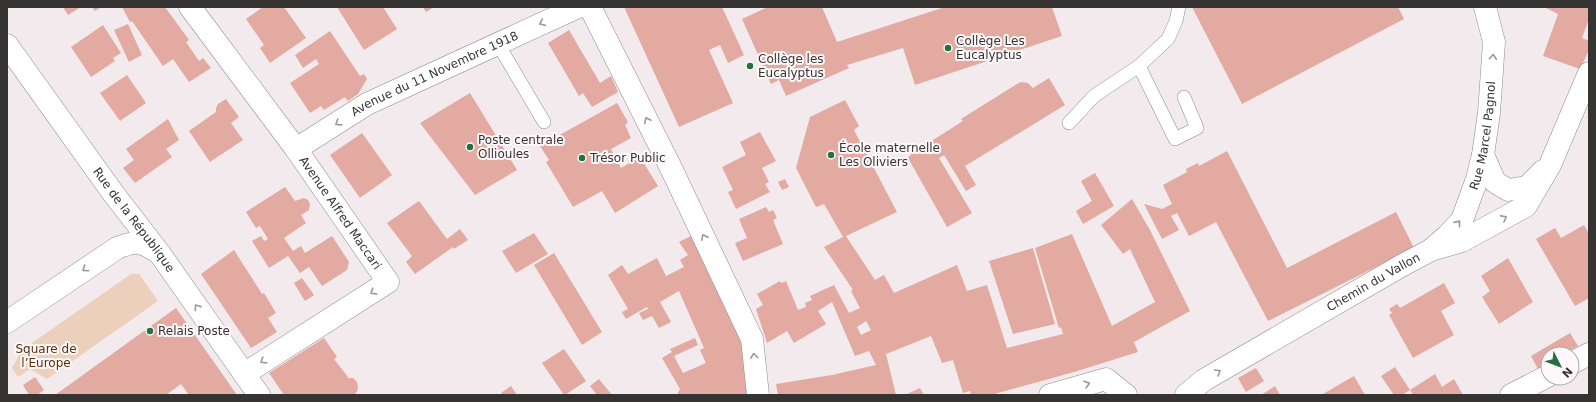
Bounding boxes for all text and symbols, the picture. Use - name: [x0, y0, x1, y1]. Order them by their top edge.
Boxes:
- one-way arrow: [539, 18, 547, 26]
- street label: Avenue du 11 Novembre 1918: [348, 28, 520, 119]
- place label: Collège Les Eucalyptus: [956, 34, 1025, 62]
- marker: Collège Les Eucalyptus: [943, 43, 953, 53]
- place label: Collège les Eucalyptus: [758, 52, 824, 80]
- one-way arrow: [1489, 54, 1498, 60]
- marker: Collège les Eucalyptus: [745, 61, 755, 71]
- street label: Rue Marcel Pagnol: [1467, 81, 1498, 192]
- one-way arrow: [644, 117, 652, 124]
- one-way arrow: [335, 119, 342, 126]
- place label: Poste centrale Ollioules: [478, 133, 564, 161]
- place label: École maternelle Les Oliviers: [839, 140, 940, 169]
- marker: Poste centrale Ollioules: [465, 142, 475, 152]
- marker: École maternelle Les Oliviers: [826, 150, 836, 160]
- place label: Trésor Public: [589, 151, 665, 165]
- marker: Trésor Public: [577, 153, 587, 163]
- street label: Avenue Alfred Maccari: [296, 154, 384, 272]
- street label: Rue de la République: [90, 165, 178, 275]
- one-way arrow: [1500, 216, 1508, 223]
- one-way arrow: [1454, 221, 1461, 228]
- one-way arrow: [701, 234, 709, 241]
- street label: Chemin du Vallon: [1324, 250, 1422, 314]
- one-way arrow: [82, 265, 89, 272]
- one-way arrow: [370, 287, 377, 294]
- one-way arrow: [194, 304, 202, 311]
- place label: Relais Poste: [158, 324, 230, 338]
- marker: Relais Poste: [145, 326, 155, 336]
- park label: Square de l’Europe: [15, 342, 77, 370]
- north arrow: [1540, 346, 1580, 386]
- one-way arrow: [750, 353, 759, 359]
- one-way arrow: [260, 356, 267, 364]
- text: N: [1559, 365, 1575, 380]
- one-way arrow: [1214, 370, 1221, 377]
- one-way arrow: [1083, 380, 1090, 389]

